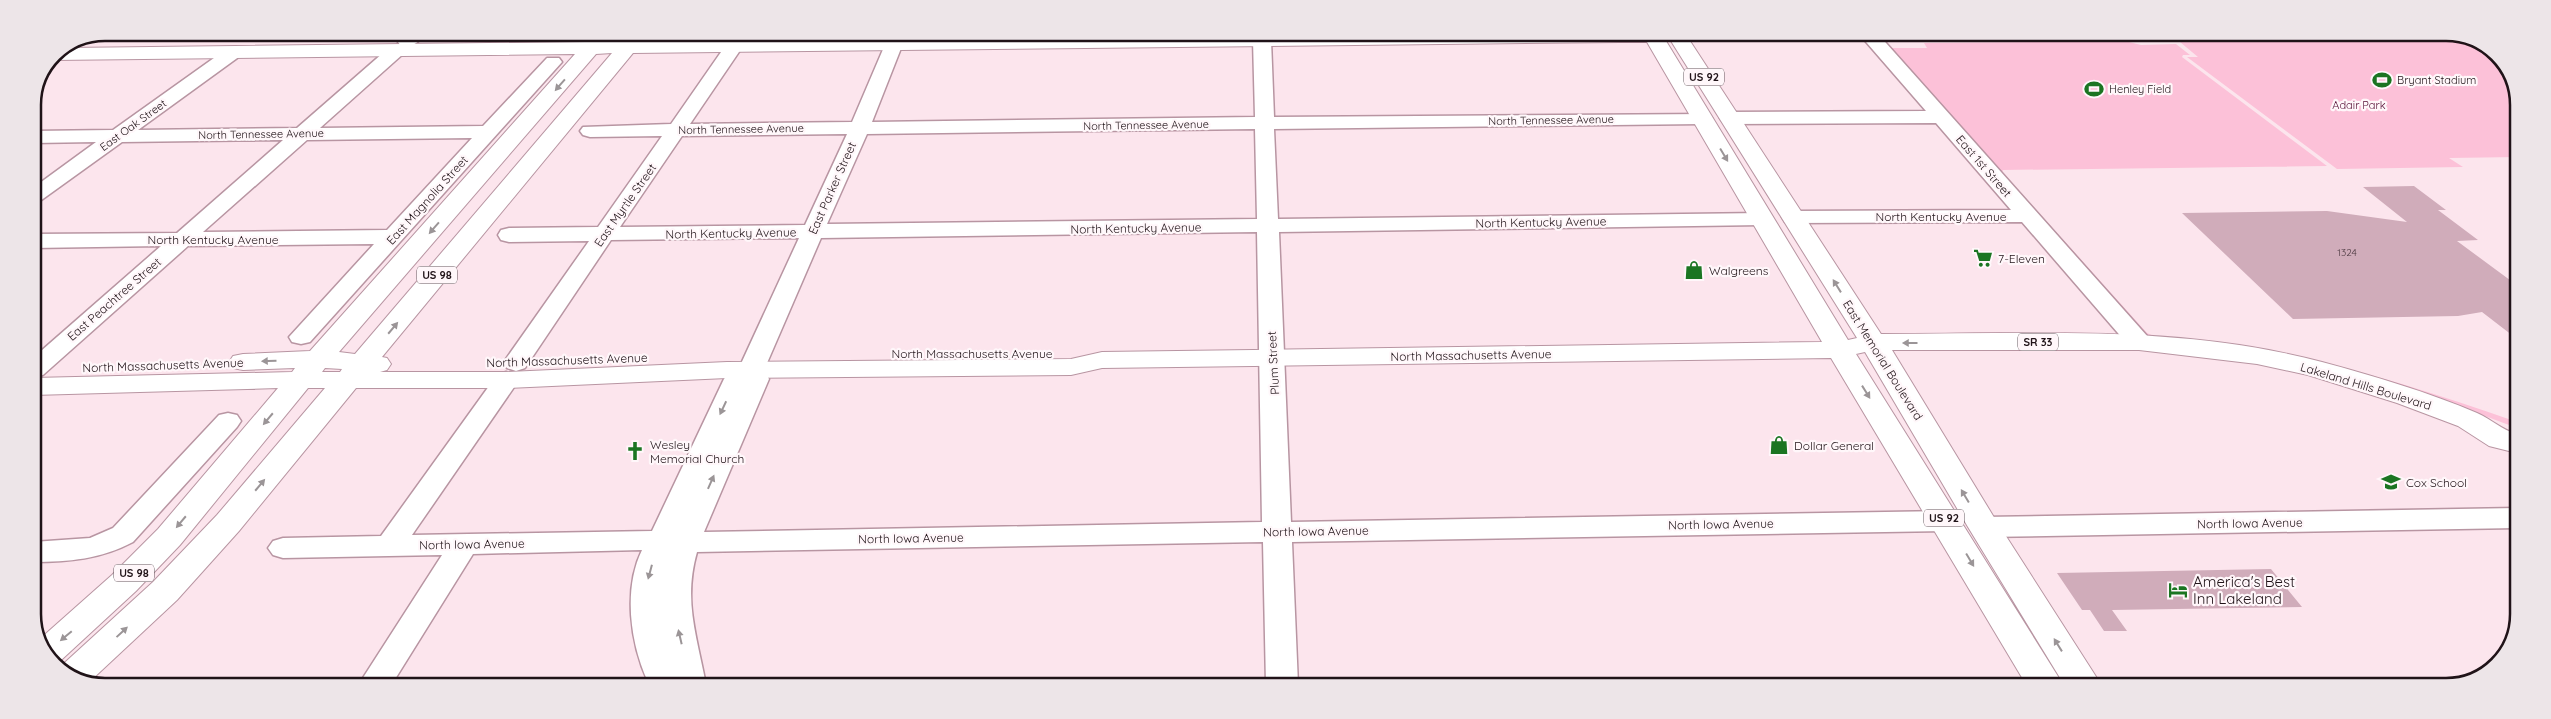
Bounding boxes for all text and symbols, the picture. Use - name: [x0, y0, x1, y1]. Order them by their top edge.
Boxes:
- road number: US 92: [1684, 68, 1724, 86]
- sports icon: Bryant Stadium: [2371, 69, 2393, 91]
- place label: Bryant Stadium: [2397, 73, 2476, 87]
- sports icon: Henley Field: [2083, 78, 2105, 100]
- one-way arrow: [555, 79, 566, 91]
- place label: Henley Field: [2109, 82, 2171, 96]
- street label: East Oak Street: [97, 96, 169, 154]
- park label: Adair Park: [2332, 98, 2386, 112]
- street label: North Tennessee Avenue: [1488, 112, 1614, 128]
- street label: North Tennessee Avenue: [1083, 117, 1209, 133]
- street label: North Tennessee Avenue: [678, 121, 804, 137]
- street label: North Tennessee Avenue: [198, 126, 324, 142]
- street label: East 1st Street: [1953, 132, 2015, 200]
- street label: East Parker Street: [805, 139, 859, 237]
- one-way arrow: [1720, 148, 1729, 161]
- street label: East Magnolia Street: [383, 152, 471, 248]
- street label: East Myrtle Street: [591, 161, 659, 249]
- street label: North Kentucky Avenue: [1876, 209, 2007, 224]
- street label: North Kentucky Avenue: [1475, 213, 1607, 231]
- street label: North Kentucky Avenue: [1070, 219, 1202, 237]
- one-way arrow: [428, 221, 440, 233]
- street label: North Kentucky Avenue: [665, 224, 797, 242]
- street label: North Kentucky Avenue: [148, 232, 279, 247]
- house number: 1324: [2337, 246, 2357, 259]
- supermarket icon: 7-Eleven: [1972, 247, 1994, 269]
- place label: 7-Eleven: [1998, 251, 2045, 266]
- street label: East Peachtree Street: [64, 254, 164, 344]
- shop icon: Walgreens: [1683, 259, 1705, 281]
- place label: Walgreens: [1709, 263, 1769, 278]
- road number: US 98: [417, 266, 457, 284]
- one-way arrow: [1832, 280, 1841, 293]
- street label: East Memorial Boulevard: [1840, 297, 1926, 423]
- one-way arrow: [387, 321, 398, 334]
- street label: Plum Street: [1264, 331, 1282, 395]
- road number: SR 33: [2018, 334, 2058, 351]
- one-way arrow: [1902, 339, 1918, 347]
- street label: North Massachusetts Avenue: [891, 346, 1053, 361]
- street label: North Massachusetts Avenue: [1390, 346, 1552, 364]
- street label: North Massachusetts Avenue: [486, 350, 648, 370]
- street label: North Massachusetts Avenue: [82, 355, 244, 375]
- one-way arrow: [261, 358, 277, 366]
- street label: Lakeland Hills Boulevard: [2299, 359, 2433, 413]
- one-way arrow: [1861, 385, 1871, 399]
- one-way arrow: [719, 401, 727, 415]
- one-way arrow: [262, 412, 273, 425]
- shop icon: Dollar General: [1768, 434, 1790, 456]
- place label: Wesley Memorial Church: [650, 437, 744, 466]
- place label: Dollar General: [1794, 438, 1874, 453]
- church icon: Wesley Memorial Church: [624, 440, 646, 462]
- school or university icon: Cox School: [2380, 471, 2402, 493]
- one-way arrow: [708, 475, 716, 489]
- place label: Cox School: [2406, 475, 2467, 490]
- one-way arrow: [254, 479, 265, 492]
- one-way arrow: [1961, 489, 1970, 502]
- road number: US 92: [1924, 509, 1964, 526]
- street label: North Iowa Avenue: [2197, 515, 2303, 531]
- one-way arrow: [176, 516, 187, 528]
- street label: North Iowa Avenue: [1668, 516, 1774, 532]
- street label: North Iowa Avenue: [1263, 523, 1369, 539]
- street label: North Iowa Avenue: [858, 530, 964, 546]
- street label: North Iowa Avenue: [419, 536, 525, 552]
- one-way arrow: [1965, 553, 1974, 566]
- road number: US 98: [114, 564, 154, 582]
- one-way arrow: [645, 564, 653, 579]
- place label: America's Best Inn Lakeland: [2193, 572, 2295, 608]
- hotel icon: America's Best Inn Lakeland: [2167, 579, 2189, 601]
- one-way arrow: [116, 626, 128, 638]
- one-way arrow: [676, 630, 684, 645]
- one-way arrow: [60, 631, 73, 642]
- one-way arrow: [2053, 638, 2063, 651]

